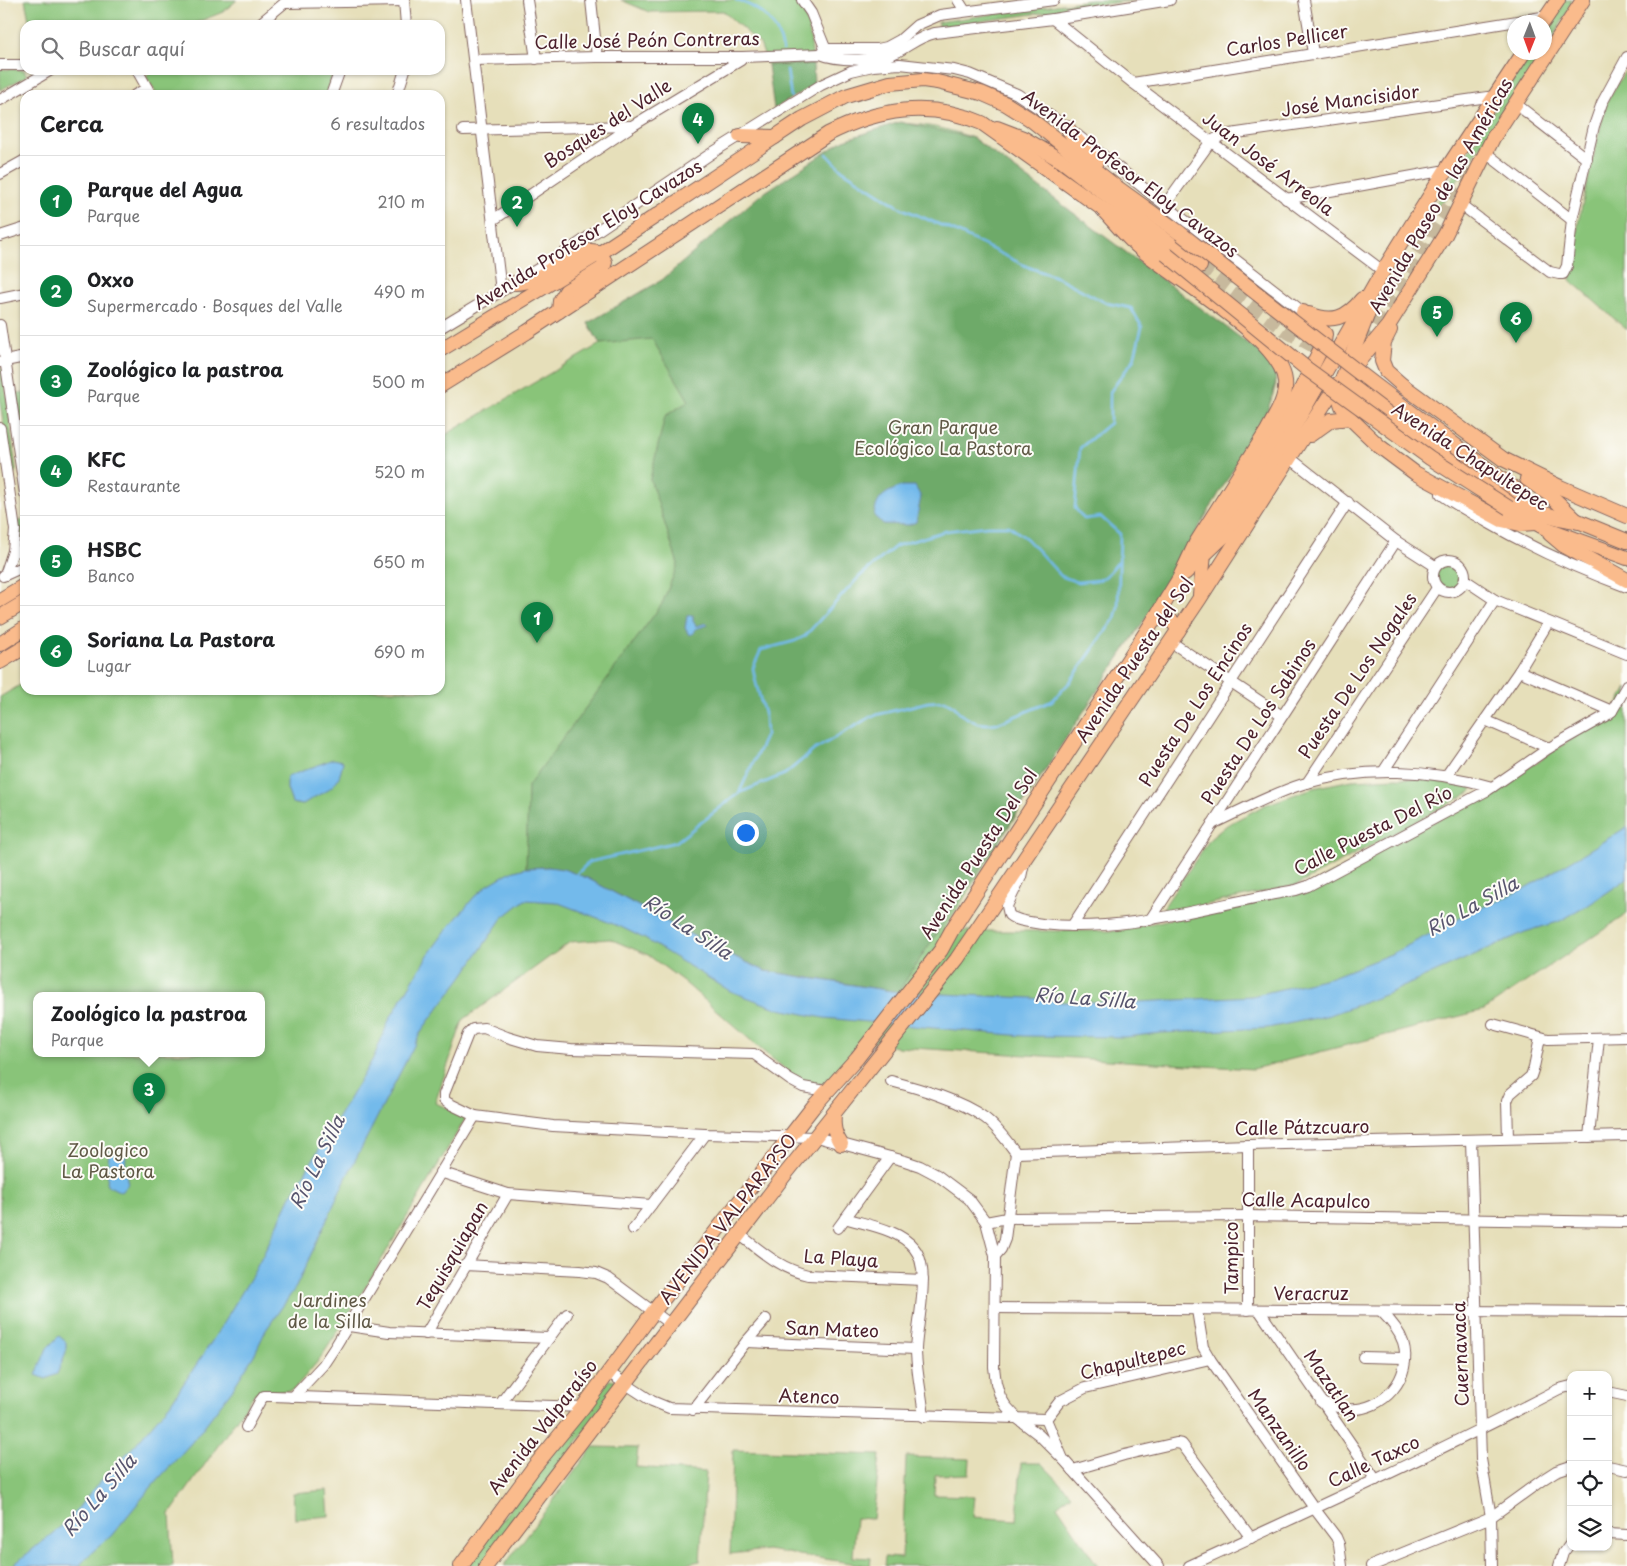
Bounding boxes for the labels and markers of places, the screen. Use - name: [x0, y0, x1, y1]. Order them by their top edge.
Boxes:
- pin: 4: [682, 103, 714, 144]
- pin: 2: [501, 186, 533, 227]
- pin: 5: [1421, 296, 1453, 337]
- pin: 6: [1500, 302, 1532, 343]
- pin: 1: [521, 602, 553, 643]
- pin: 3: [133, 1073, 165, 1114]

